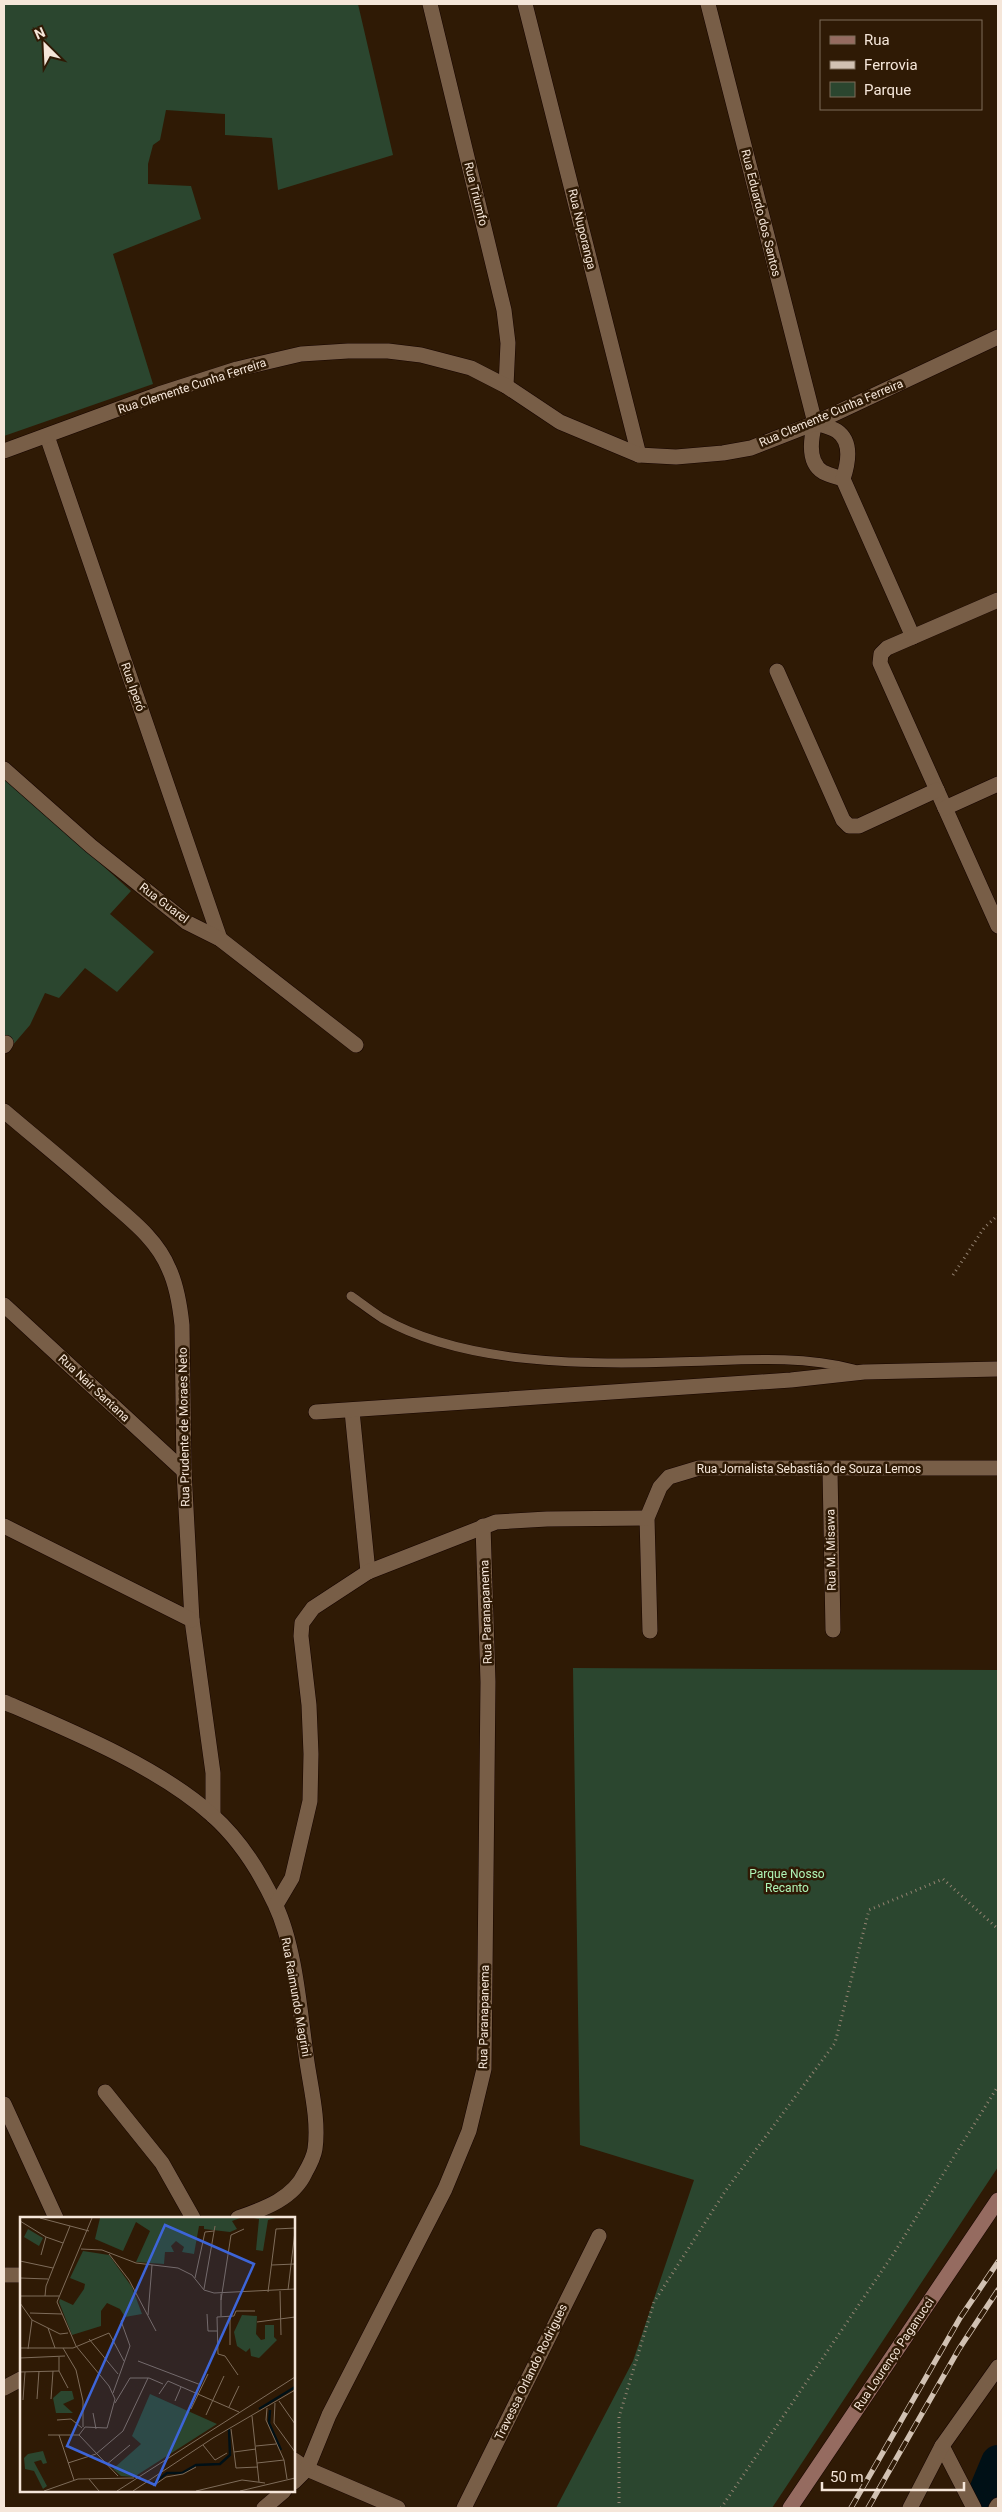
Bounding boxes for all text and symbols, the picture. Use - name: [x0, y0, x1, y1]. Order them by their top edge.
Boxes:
- north arrow: [20, 20, 70, 70]
- legend: [820, 20, 982, 110]
- text: N: [32, 24, 47, 42]
- text: Rua: [864, 31, 890, 49]
- text: Ferrovia: [864, 56, 918, 74]
- text: Parque: [864, 81, 911, 99]
- street label: Rua Eduardo dos Santos: [738, 148, 784, 278]
- street label: Rua Triumfo: [461, 161, 491, 227]
- street label: Rua Nuporanga: [565, 187, 599, 271]
- street label: Rua Clemente Cunha Ferreira: [116, 355, 268, 417]
- street label: Rua Clemente Cunha Ferreira: [757, 376, 905, 450]
- street label: Rua Iperó: [118, 661, 148, 713]
- street label: Rua Guarel: [137, 880, 191, 926]
- street label: Rua Prudente de Moraes Neto: [176, 1347, 192, 1507]
- street label: Rua Nair Santana: [55, 1351, 133, 1425]
- street label: Rua Jornalista Sebastião de Souza Lemos: [697, 1462, 921, 1476]
- street label: Rua M. Misawa: [823, 1509, 839, 1591]
- street label: Rua Paranapanema: [477, 1560, 495, 1664]
- park label: Parque Nosso Recanto: [749, 1867, 825, 1895]
- street label: Rua Raimundo Magrini: [279, 1936, 313, 2058]
- street label: Rua Paranapanema: [476, 1965, 492, 2069]
- inset map: [20, 2217, 295, 2492]
- street label: Rua Lourenço Paganucci: [851, 2295, 937, 2413]
- street label: Travessa Orlando Rodrigues: [492, 2302, 570, 2442]
- scale bar: [822, 2460, 964, 2492]
- text: 50 m: [830, 2468, 864, 2486]

